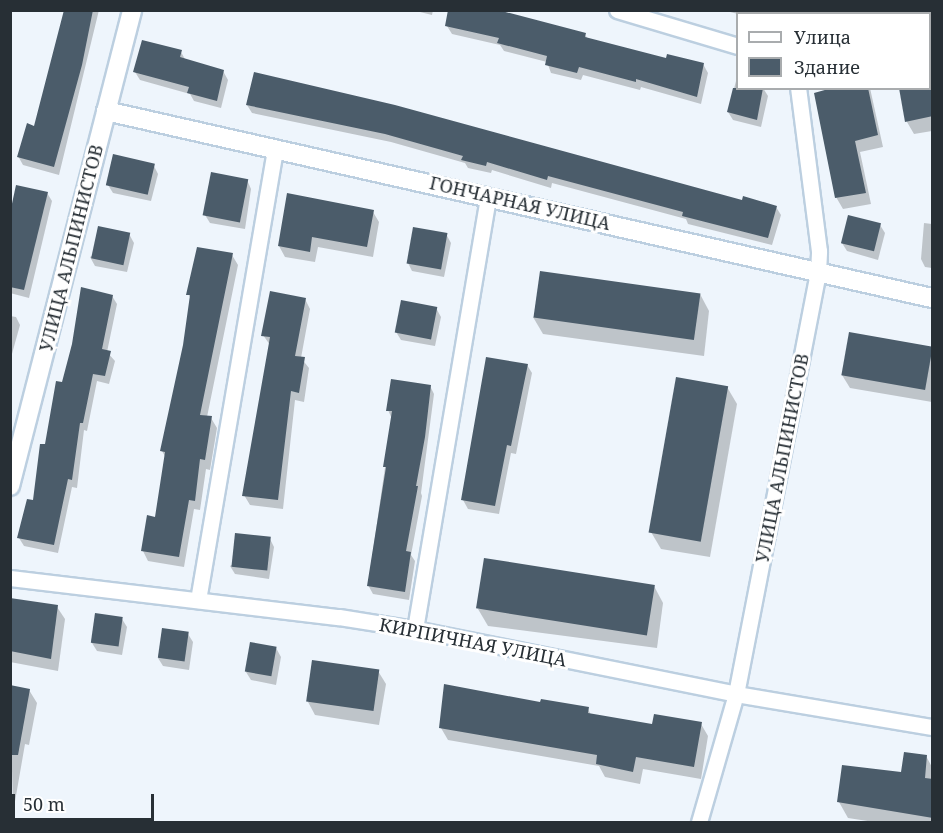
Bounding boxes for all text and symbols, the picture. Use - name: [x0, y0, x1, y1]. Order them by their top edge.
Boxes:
- legend: [736, 12, 931, 90]
- text: Улица: [794, 25, 851, 49]
- text: Здание: [794, 55, 860, 79]
- street label: УЛИЦА АЛЬПИНИСТОВ: [35, 142, 107, 354]
- street label: ГОНЧАРНАЯ УЛИЦА: [427, 172, 613, 234]
- street label: УЛИЦА АЛЬПИНИСТОВ: [751, 351, 813, 565]
- street label: КИРПИЧНАЯ УЛИЦА: [378, 613, 568, 671]
- scale bar: [15, 782, 158, 820]
- text: 50 m: [23, 792, 65, 816]

